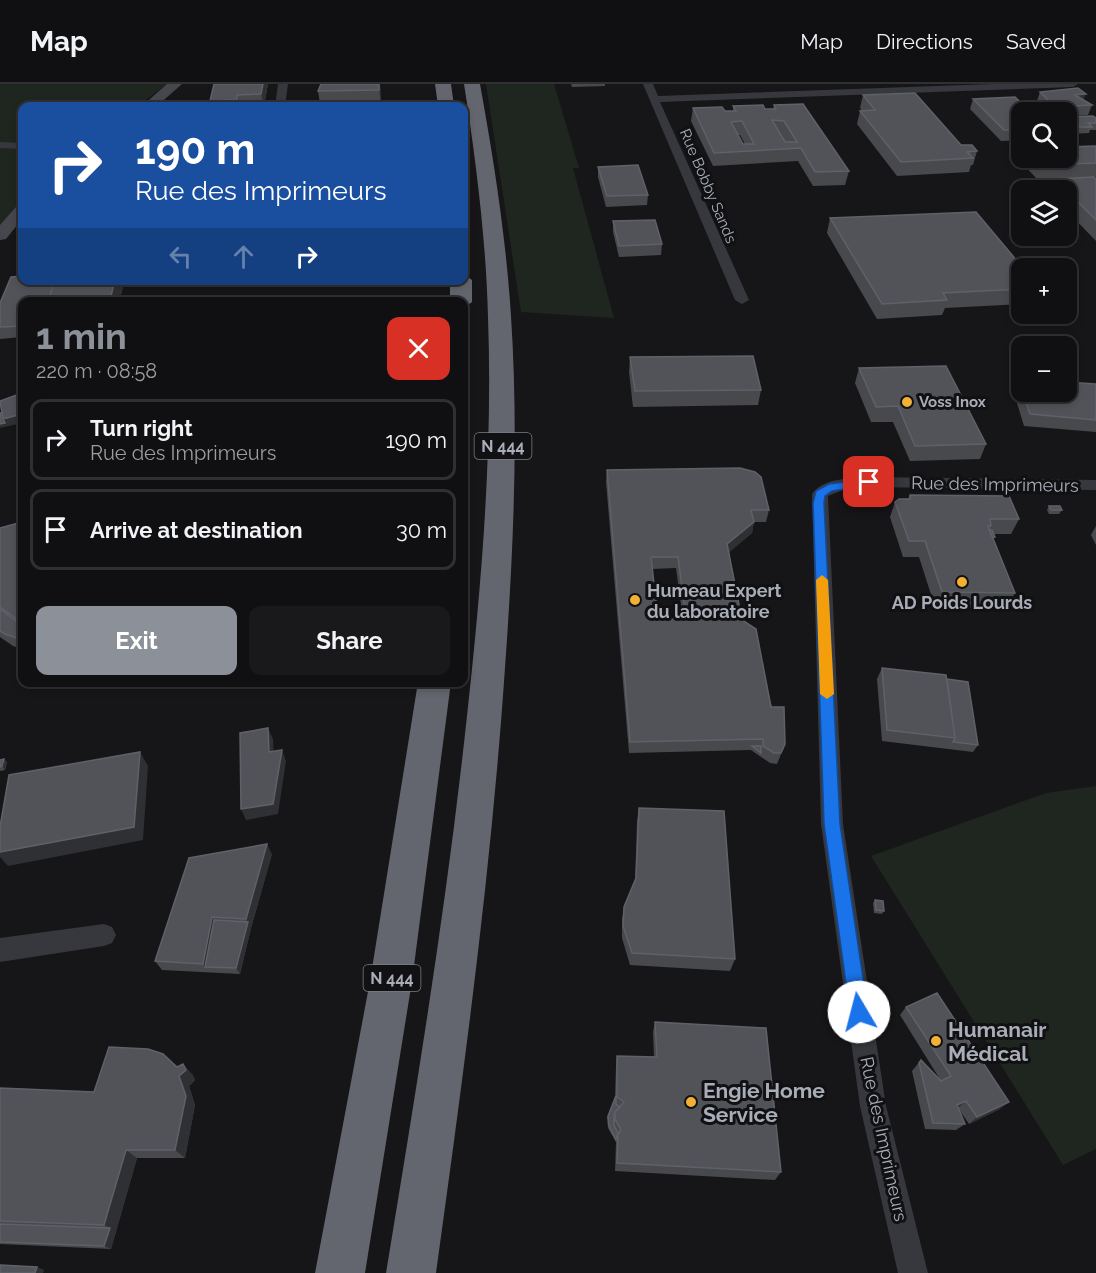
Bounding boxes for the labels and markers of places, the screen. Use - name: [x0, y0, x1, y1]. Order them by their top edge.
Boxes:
- place label: Voss Inox: [919, 393, 986, 411]
- marker: Voss Inox: [900, 395, 914, 409]
- pin: [843, 456, 894, 507]
- marker: AD Poids Lourds: [955, 575, 969, 589]
- place label: Humeau Expert du laboratoire: [647, 580, 781, 622]
- place label: AD Poids Lourds: [892, 592, 1032, 613]
- marker: Humeau Expert du laboratoire: [628, 593, 642, 607]
- place label: Humanair Médical: [948, 1017, 1046, 1066]
- marker: Humanair Médical: [929, 1034, 943, 1048]
- place label: Engie Home Service: [703, 1078, 825, 1127]
- marker: Engie Home Service: [684, 1095, 698, 1109]

